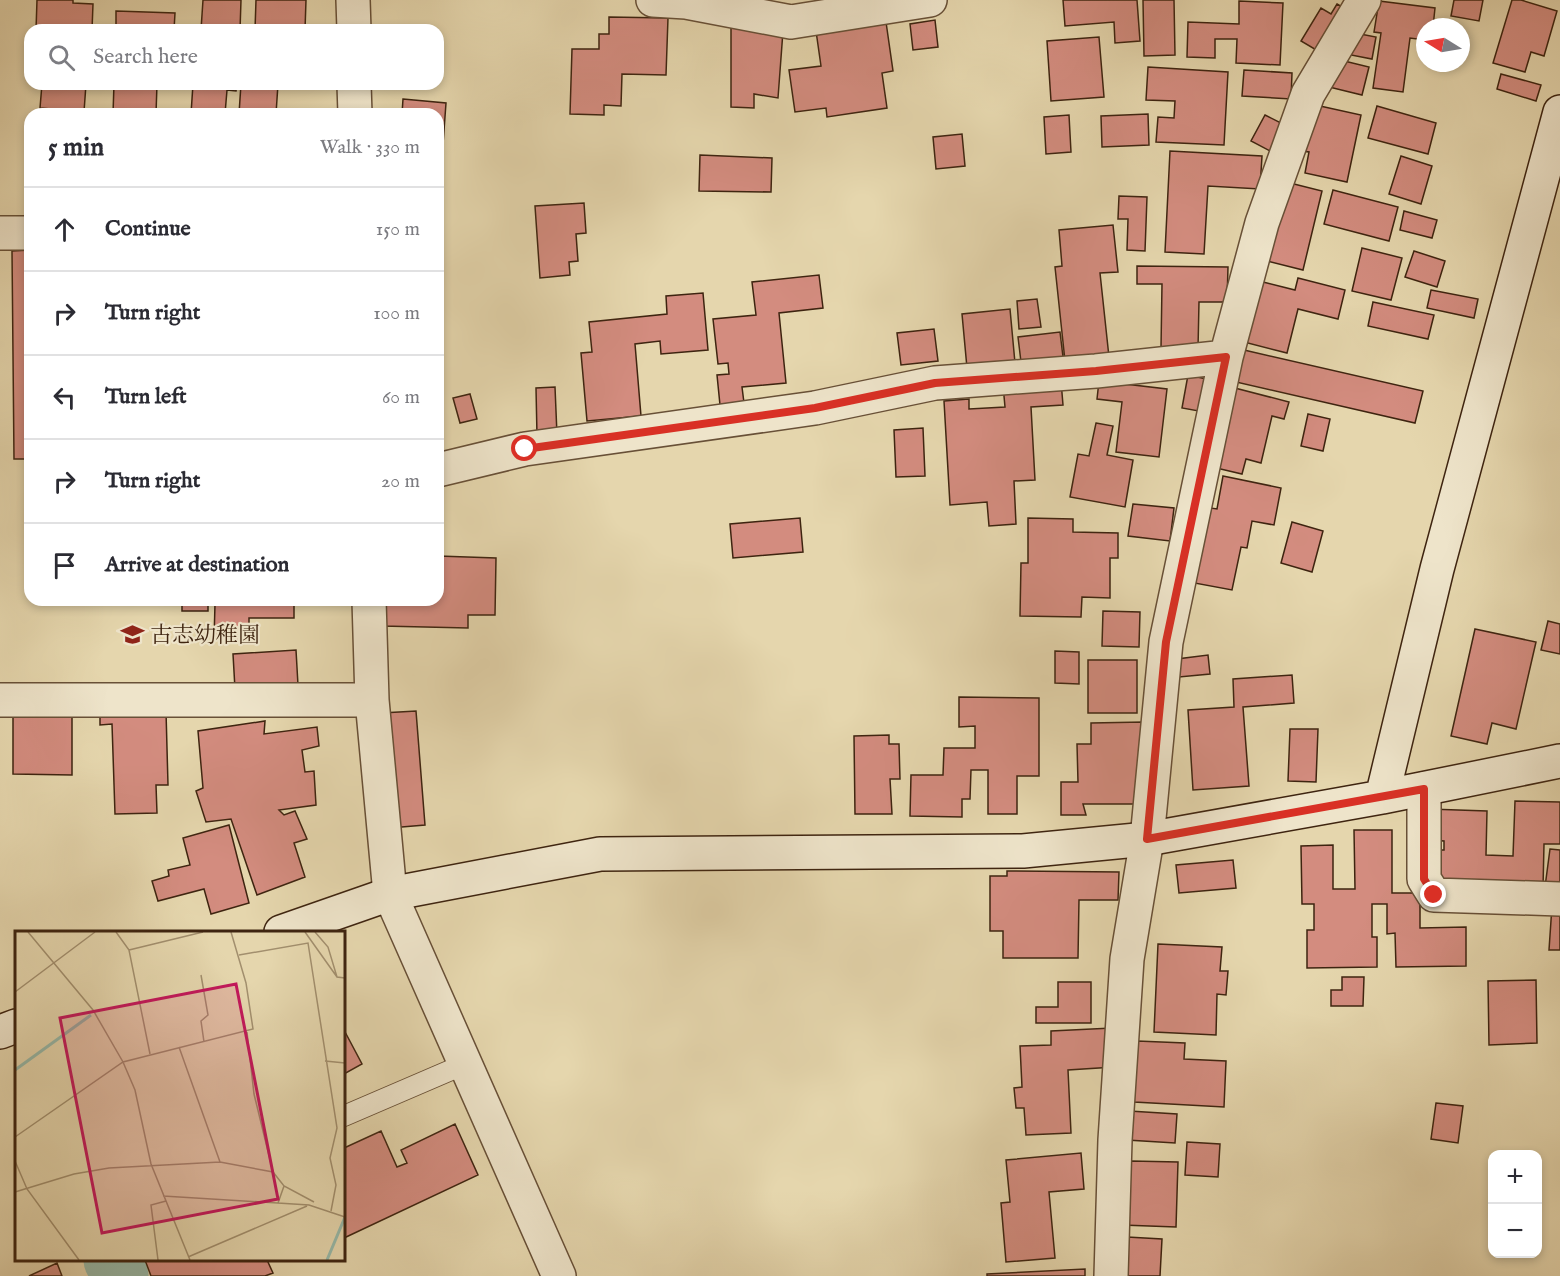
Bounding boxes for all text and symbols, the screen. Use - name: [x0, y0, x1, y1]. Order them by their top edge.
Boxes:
- north arrow: [1416, 18, 1470, 72]
- search box: [24, 24, 444, 90]
- icon: search: [45, 41, 78, 74]
- text: Search here: [93, 43, 198, 71]
- text: 5 min: [48, 131, 104, 164]
- text: Walk · 330 m: [320, 135, 420, 160]
- icon: ahead: [48, 213, 81, 246]
- text: Continue: [105, 215, 191, 243]
- text: 150 m: [376, 217, 420, 242]
- icon: right: [48, 297, 81, 330]
- text: Turn right: [105, 299, 200, 327]
- text: 100 m: [373, 301, 420, 326]
- icon: left: [48, 381, 81, 414]
- text: Turn left: [105, 383, 187, 411]
- text: 60 m: [382, 385, 420, 410]
- route start: [511, 435, 537, 461]
- icon: right: [48, 465, 81, 498]
- text: Turn right: [105, 467, 200, 495]
- text: 20 m: [381, 469, 420, 494]
- icon: arrive: [48, 549, 81, 582]
- text: Arrive at destination: [105, 551, 289, 579]
- school or university icon: 古志幼稚園: [119, 621, 145, 647]
- place label: 古志幼稚園: [150, 622, 260, 650]
- route end: [1420, 881, 1446, 907]
- inset map: [15, 931, 345, 1261]
- map controls: [1488, 1150, 1542, 1258]
- button: +: [1488, 1150, 1542, 1204]
- button: −: [1488, 1204, 1542, 1258]

